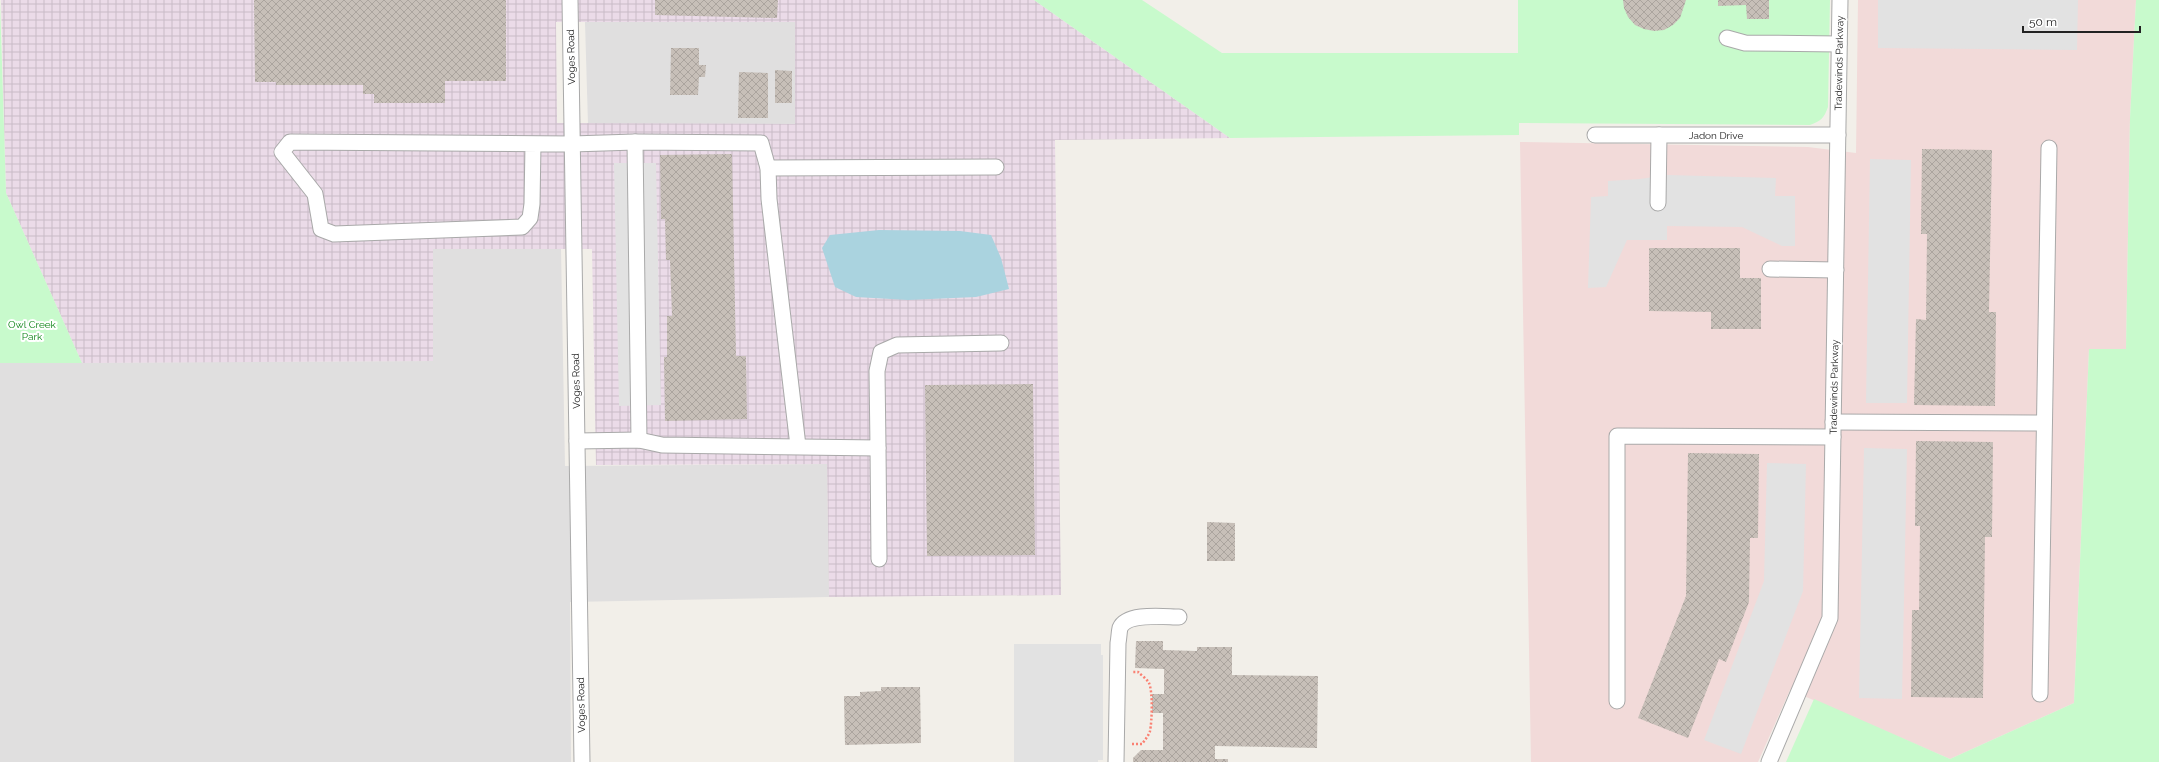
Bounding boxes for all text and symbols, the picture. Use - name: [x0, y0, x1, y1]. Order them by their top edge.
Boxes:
- scale bar: [2023, 8, 2140, 34]
- street label: Tradewinds Parkway: [1833, 15, 1845, 111]
- text: 50 m: [2029, 15, 2057, 29]
- street label: Voges Road: [565, 29, 577, 85]
- street label: Jadon Drive: [1689, 130, 1743, 141]
- park label: Owl Creek Park: [8, 319, 57, 342]
- street label: Tradewinds Parkway: [1828, 339, 1840, 435]
- street label: Voges Road: [570, 353, 582, 409]
- street label: Voges Road: [575, 677, 587, 733]

